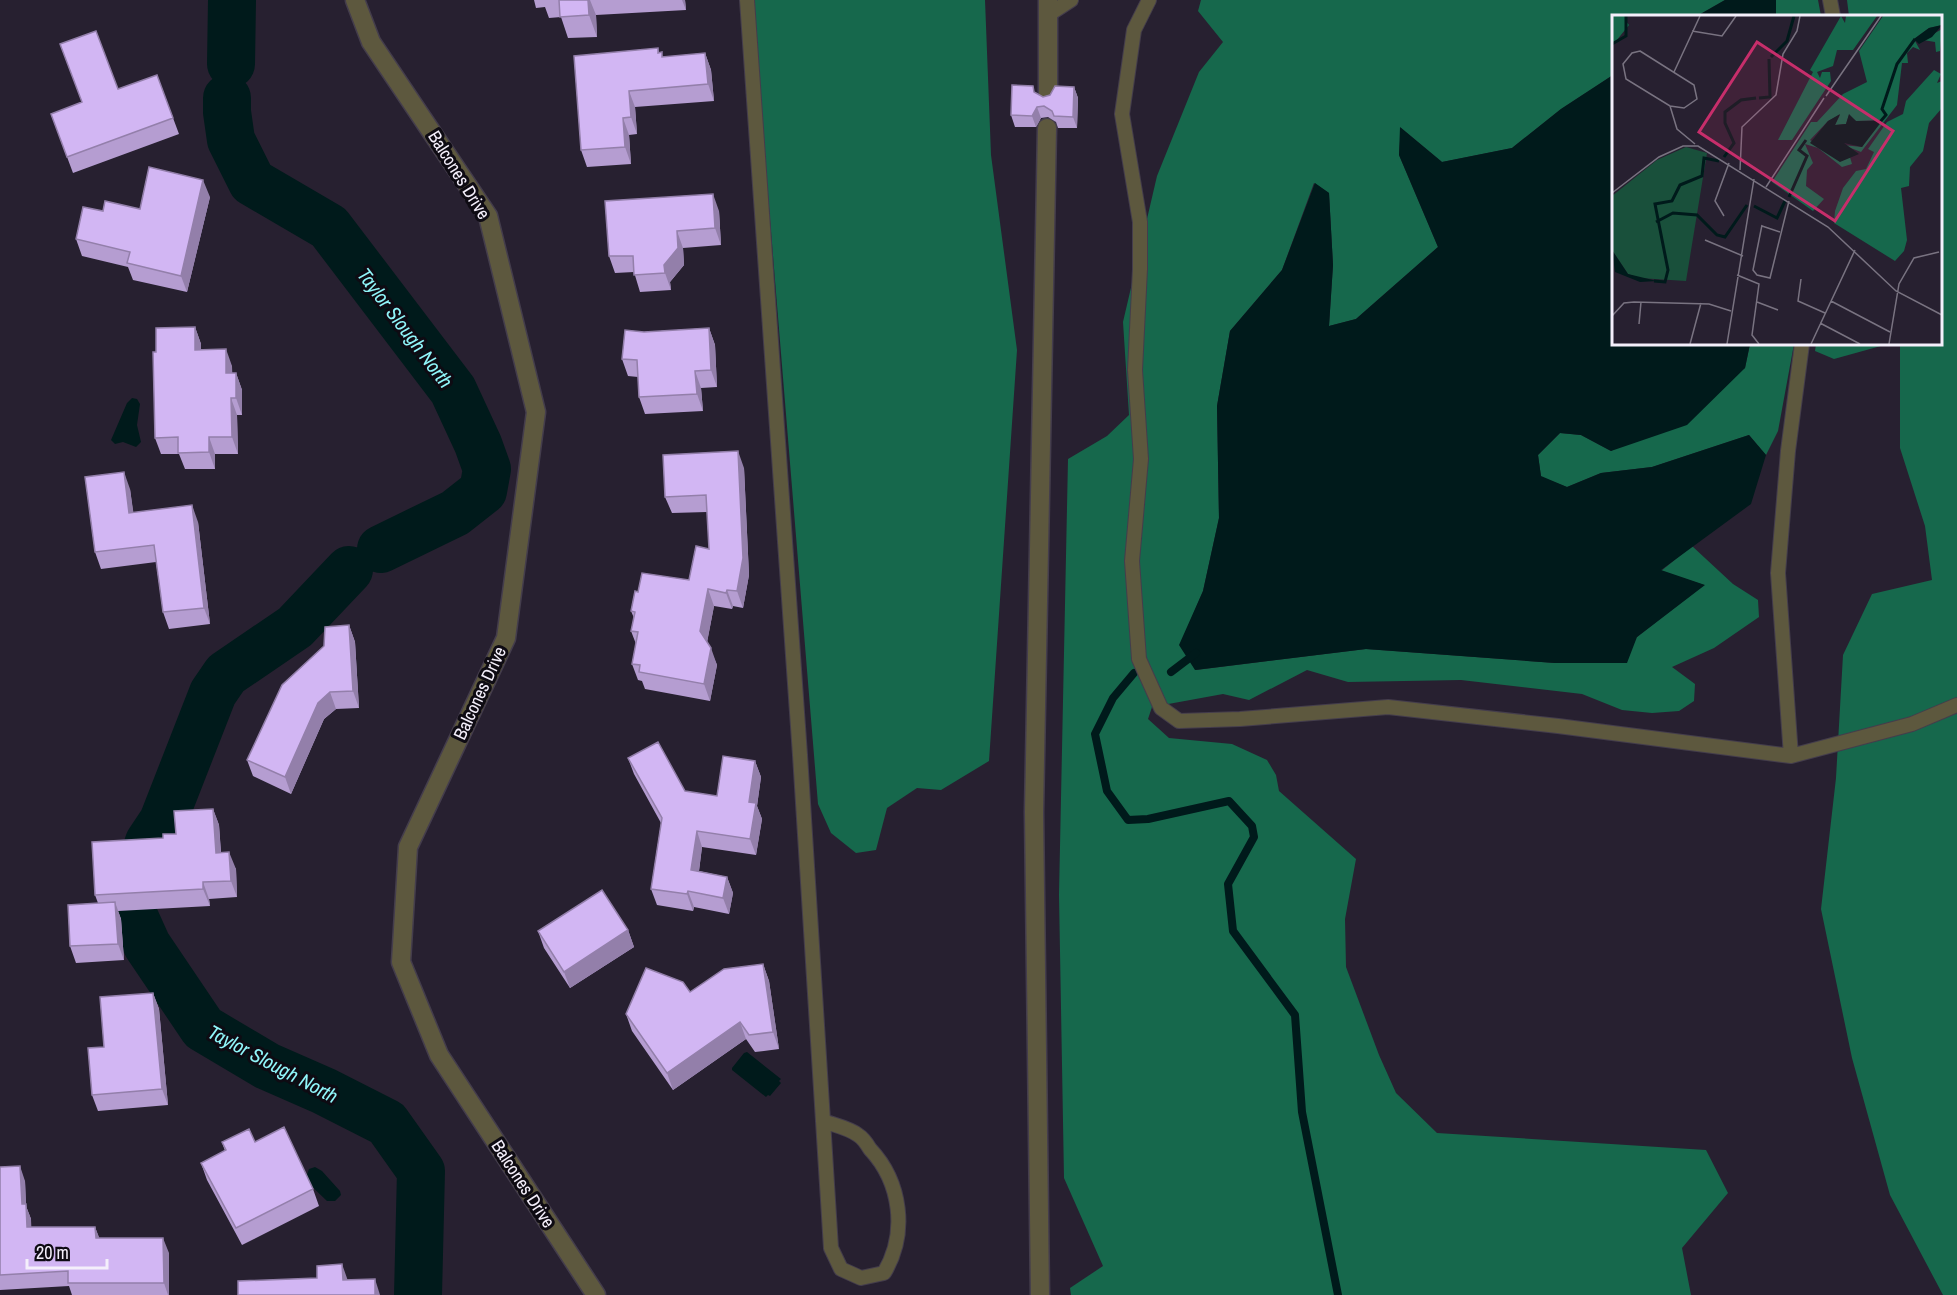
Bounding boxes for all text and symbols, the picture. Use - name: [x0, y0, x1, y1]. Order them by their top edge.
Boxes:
- inset map: [1612, 15, 1942, 345]
- street label: Balcones Drive: [422, 126, 497, 224]
- water label: Taylor Slough North: [351, 262, 459, 393]
- street label: Balcones Drive: [447, 642, 512, 743]
- water label: Taylor Slough North: [203, 1018, 343, 1109]
- street label: Balcones Drive: [486, 1135, 561, 1233]
- scale bar: [27, 1232, 106, 1270]
- text: 20 m: [36, 1240, 69, 1265]

